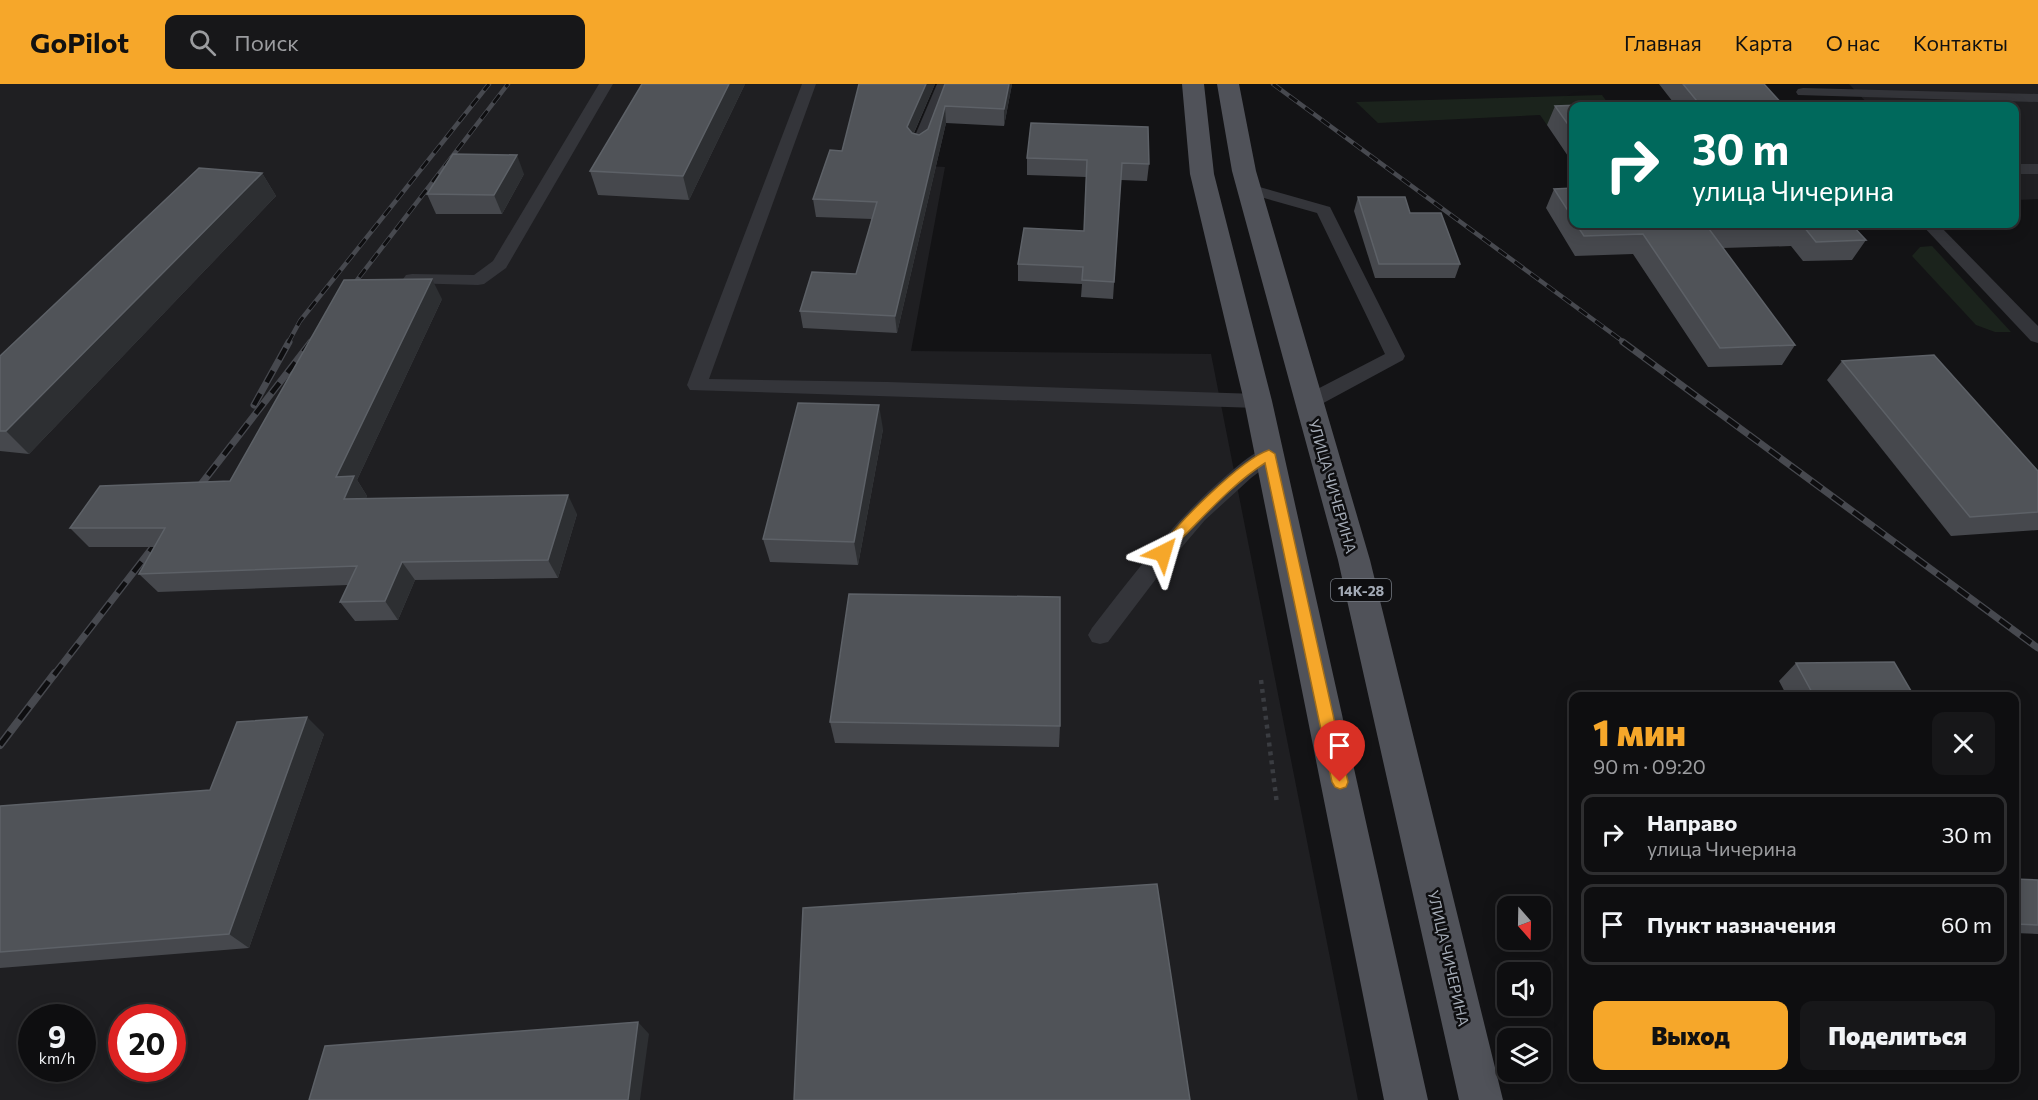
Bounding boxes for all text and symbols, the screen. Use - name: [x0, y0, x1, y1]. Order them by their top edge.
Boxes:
- search box: [165, 15, 585, 69]
- text: GoPilot: [30, 25, 129, 59]
- icon: search: [186, 26, 219, 59]
- text: Поиск: [234, 29, 299, 56]
- text: Главная: [1624, 30, 1702, 55]
- text: Карта: [1735, 30, 1793, 55]
- text: О нас: [1826, 30, 1880, 55]
- text: Контакты: [1913, 30, 2008, 55]
- text: 30 m: [1692, 122, 1789, 174]
- icon: right: [1593, 126, 1671, 204]
- text: улица Чичерина: [1692, 174, 1894, 207]
- street label: УЛИЦА ЧИЧЕРИНА: [1305, 417, 1361, 555]
- position arrow: [1131, 521, 1195, 585]
- road number: 14К-28: [1331, 579, 1391, 601]
- text: 1 мин: [1593, 709, 1686, 753]
- button: close: [1932, 712, 1995, 775]
- pin: [1314, 720, 1365, 782]
- icon: arrive: [1323, 729, 1356, 762]
- text: 90 m · 09:20: [1593, 754, 1706, 778]
- text: Направо: [1647, 809, 1737, 836]
- icon: right: [1596, 818, 1629, 851]
- text: 30 m: [1942, 821, 1992, 848]
- text: улица Чичерина: [1647, 836, 1797, 860]
- street label: УЛИЦА ЧИЧЕРИНА: [1425, 888, 1473, 1028]
- north arrow: [1497, 896, 1551, 950]
- map controls: [1497, 896, 1551, 1082]
- icon: arrive: [1596, 908, 1629, 941]
- text: Пункт назначения: [1647, 911, 1836, 938]
- text: 60 m: [1941, 911, 1992, 938]
- button: sound: [1497, 962, 1551, 1016]
- button: Выход: [1593, 1001, 1788, 1070]
- button: Поделиться: [1800, 1001, 1995, 1070]
- speed limit sign: 20: [108, 1004, 186, 1082]
- text: 9: [48, 1017, 66, 1054]
- button: layers: [1497, 1028, 1551, 1082]
- text: km/h: [39, 1049, 75, 1067]

